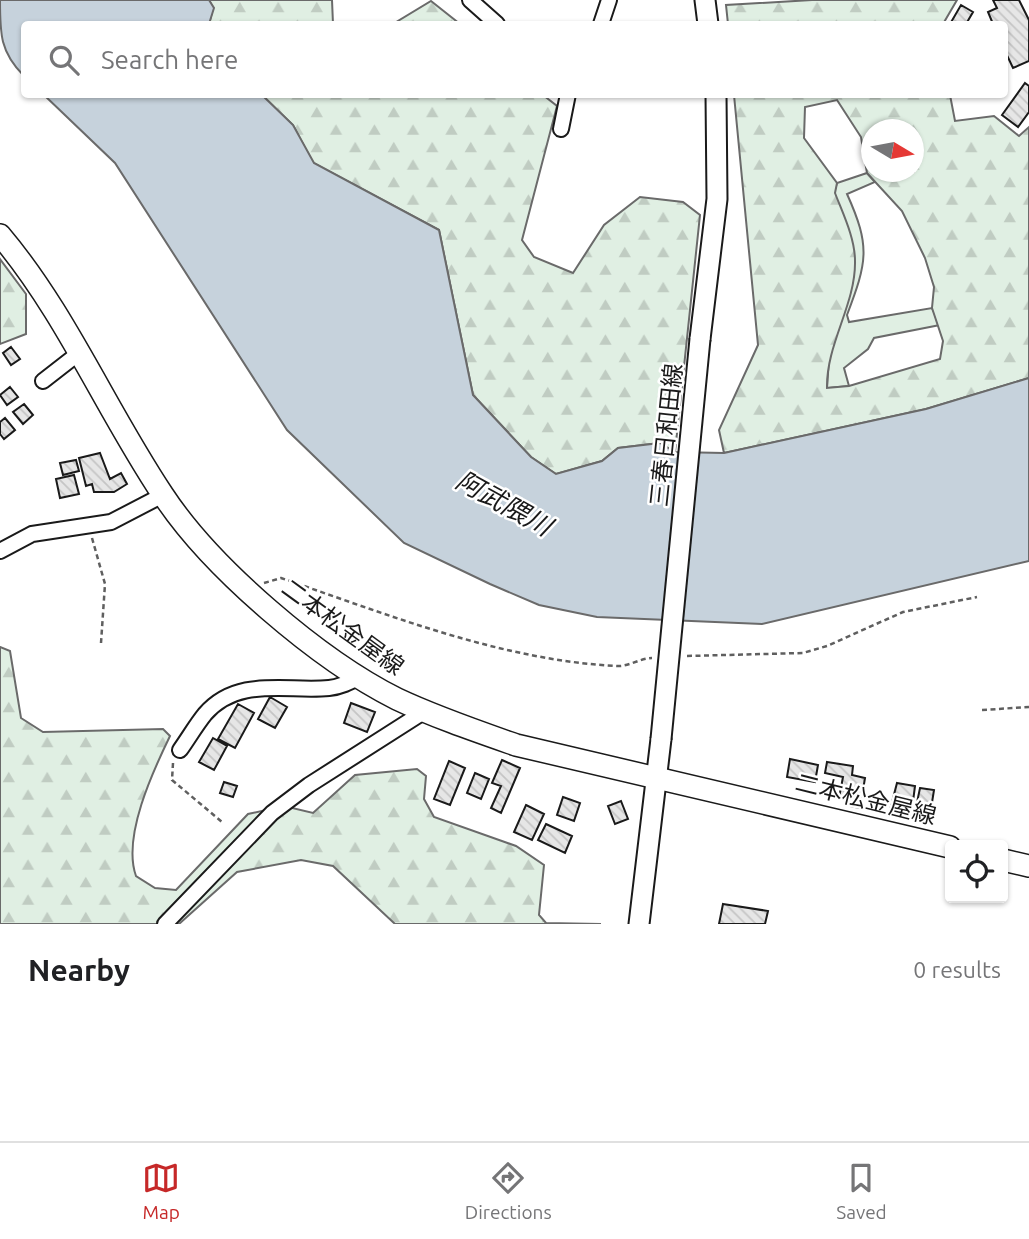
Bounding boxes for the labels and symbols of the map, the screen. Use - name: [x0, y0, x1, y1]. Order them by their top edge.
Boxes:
- north arrow: [861, 119, 924, 182]
- street label: 三春日和田線: [645, 362, 687, 508]
- water label: 阿武隈川: [451, 465, 559, 542]
- street label: 二本松金屋線: [277, 574, 409, 680]
- street label: 二本松金屋線: [793, 768, 939, 830]

